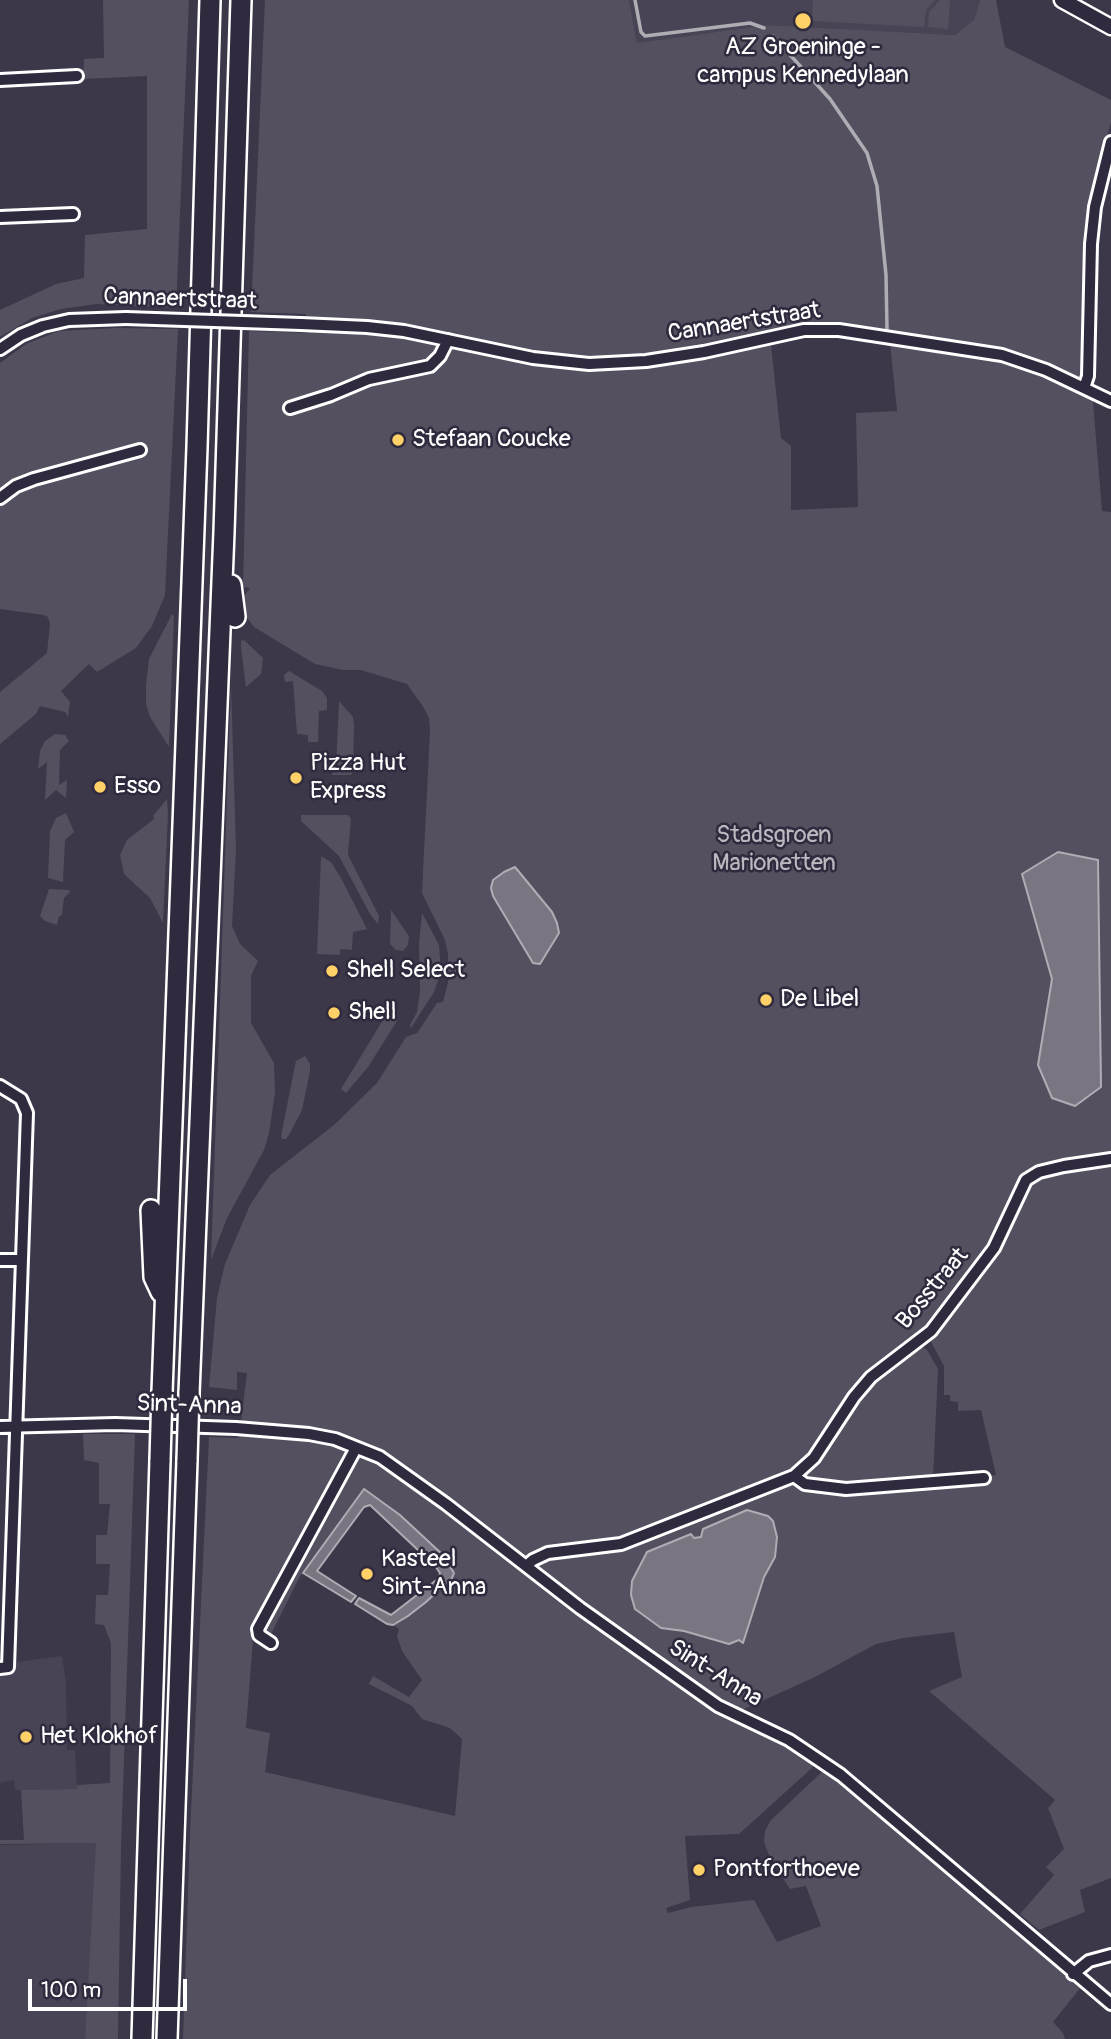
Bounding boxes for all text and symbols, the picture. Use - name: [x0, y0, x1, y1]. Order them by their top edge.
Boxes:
- marker: AZ Groeninge - campus Kennedylaan: [793, 11, 813, 31]
- place label: AZ Groeninge - campus Kennedylaan: [697, 34, 909, 90]
- street label: Cannaertstraat: [103, 283, 257, 317]
- street label: Cannaertstraat: [666, 297, 822, 349]
- place label: Stefaan Coucke: [412, 426, 570, 454]
- marker: Stefaan Coucke: [390, 432, 406, 448]
- place label: Pizza Hut Express: [310, 750, 406, 806]
- marker: Pizza Hut Express: [288, 770, 304, 786]
- place label: Esso: [114, 773, 161, 801]
- marker: Esso: [92, 779, 108, 795]
- park label: Stadsgroen Marionetten: [712, 822, 836, 878]
- place label: Shell Select: [346, 957, 465, 985]
- marker: Shell Select: [324, 963, 340, 979]
- place label: De Libel: [780, 986, 859, 1014]
- marker: De Libel: [758, 992, 774, 1008]
- place label: Shell: [348, 999, 397, 1027]
- marker: Shell: [326, 1005, 342, 1021]
- street label: Bosstraat: [891, 1242, 975, 1336]
- street label: Sint-Anna: [136, 1390, 242, 1422]
- place label: Kasteel Sint-Anna: [381, 1546, 486, 1602]
- marker: Kasteel Sint-Anna: [359, 1566, 375, 1582]
- street label: Sint-Anna: [663, 1634, 767, 1714]
- place label: Het Klokhof: [40, 1723, 158, 1751]
- marker: Het Klokhof: [18, 1729, 34, 1745]
- place label: Pontforthoeve: [713, 1856, 860, 1884]
- marker: Pontforthoeve: [691, 1862, 707, 1878]
- scale bar: [32, 1966, 191, 2010]
- text: 100 m: [41, 1977, 101, 2004]

